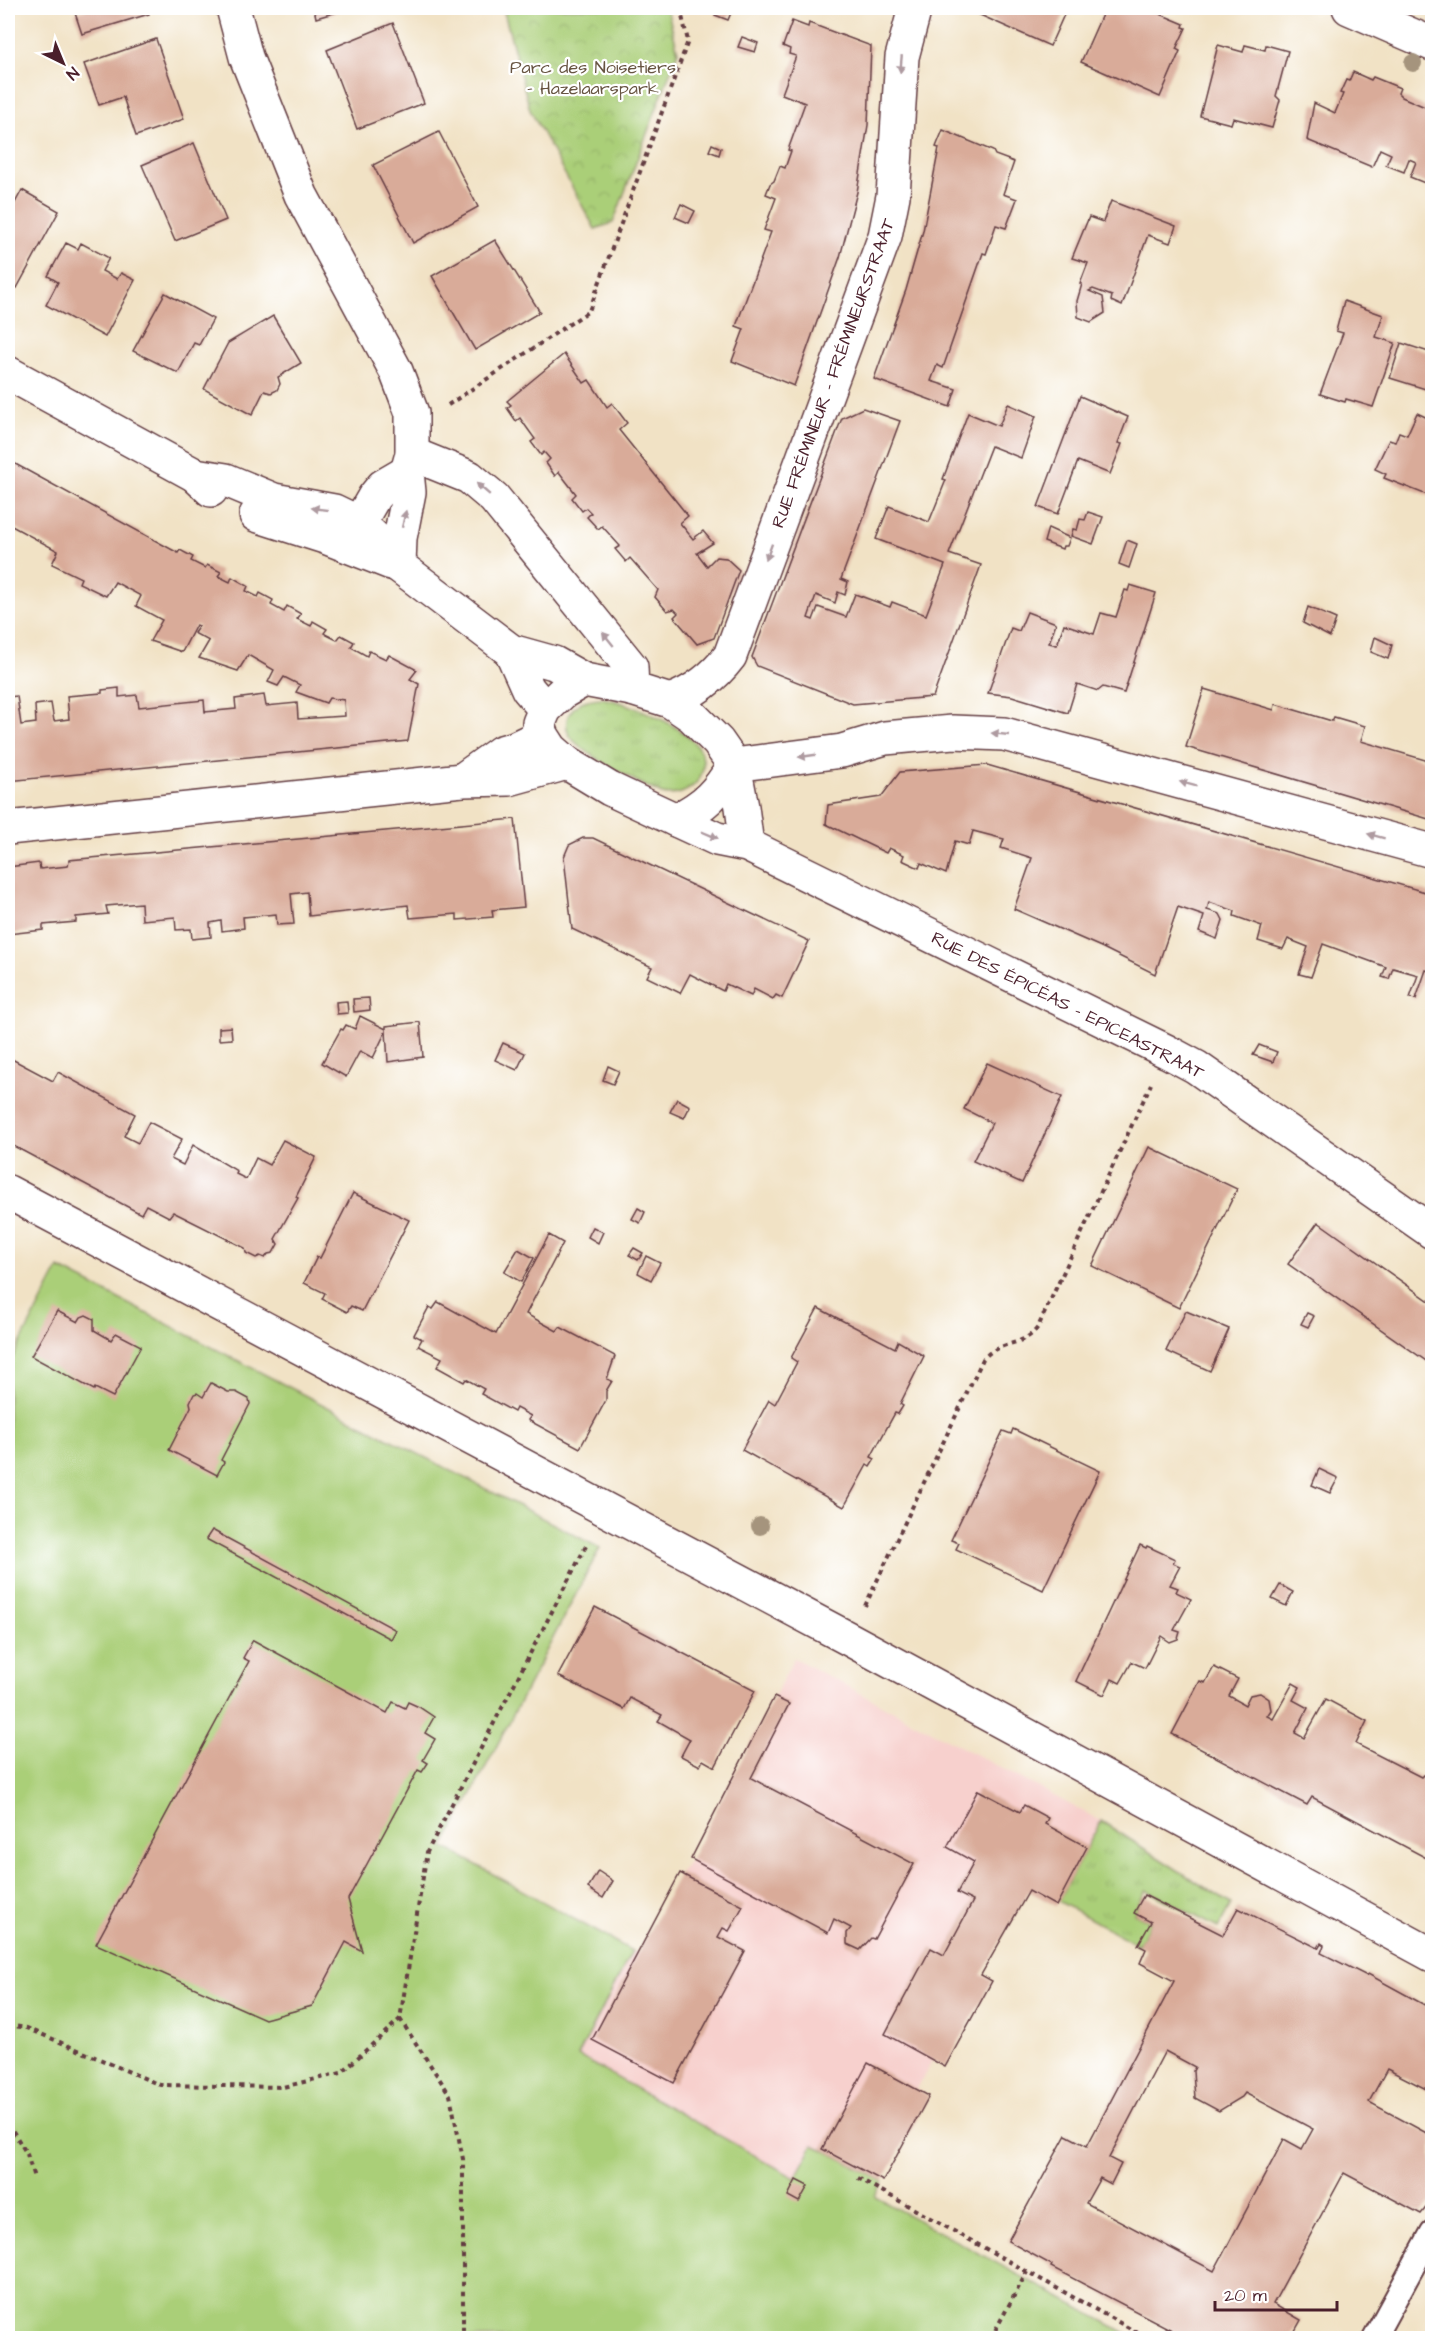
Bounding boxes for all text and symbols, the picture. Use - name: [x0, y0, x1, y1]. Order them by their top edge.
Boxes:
- north arrow: [33, 33, 93, 93]
- park label: Parc des Noisetiers - Hazelaarspark: [510, 55, 676, 101]
- one-way arrow: [897, 55, 906, 74]
- text: N: [61, 62, 84, 85]
- street label: RUE FRÉMINEUR - FRÉMINEURSTRAAT: [766, 214, 902, 531]
- one-way arrow: [476, 483, 491, 496]
- one-way arrow: [310, 504, 329, 514]
- one-way arrow: [400, 510, 410, 528]
- one-way arrow: [763, 544, 773, 562]
- one-way arrow: [602, 631, 615, 646]
- one-way arrow: [990, 729, 1009, 739]
- one-way arrow: [798, 751, 817, 760]
- one-way arrow: [1179, 779, 1197, 788]
- one-way arrow: [702, 830, 720, 840]
- one-way arrow: [1367, 830, 1385, 840]
- street label: RUE DES ÉPICÉAS - EPICEASTRAAT: [927, 926, 1209, 1086]
- scale bar: [1215, 2274, 1336, 2312]
- text: 20 m: [1224, 2283, 1267, 2308]

